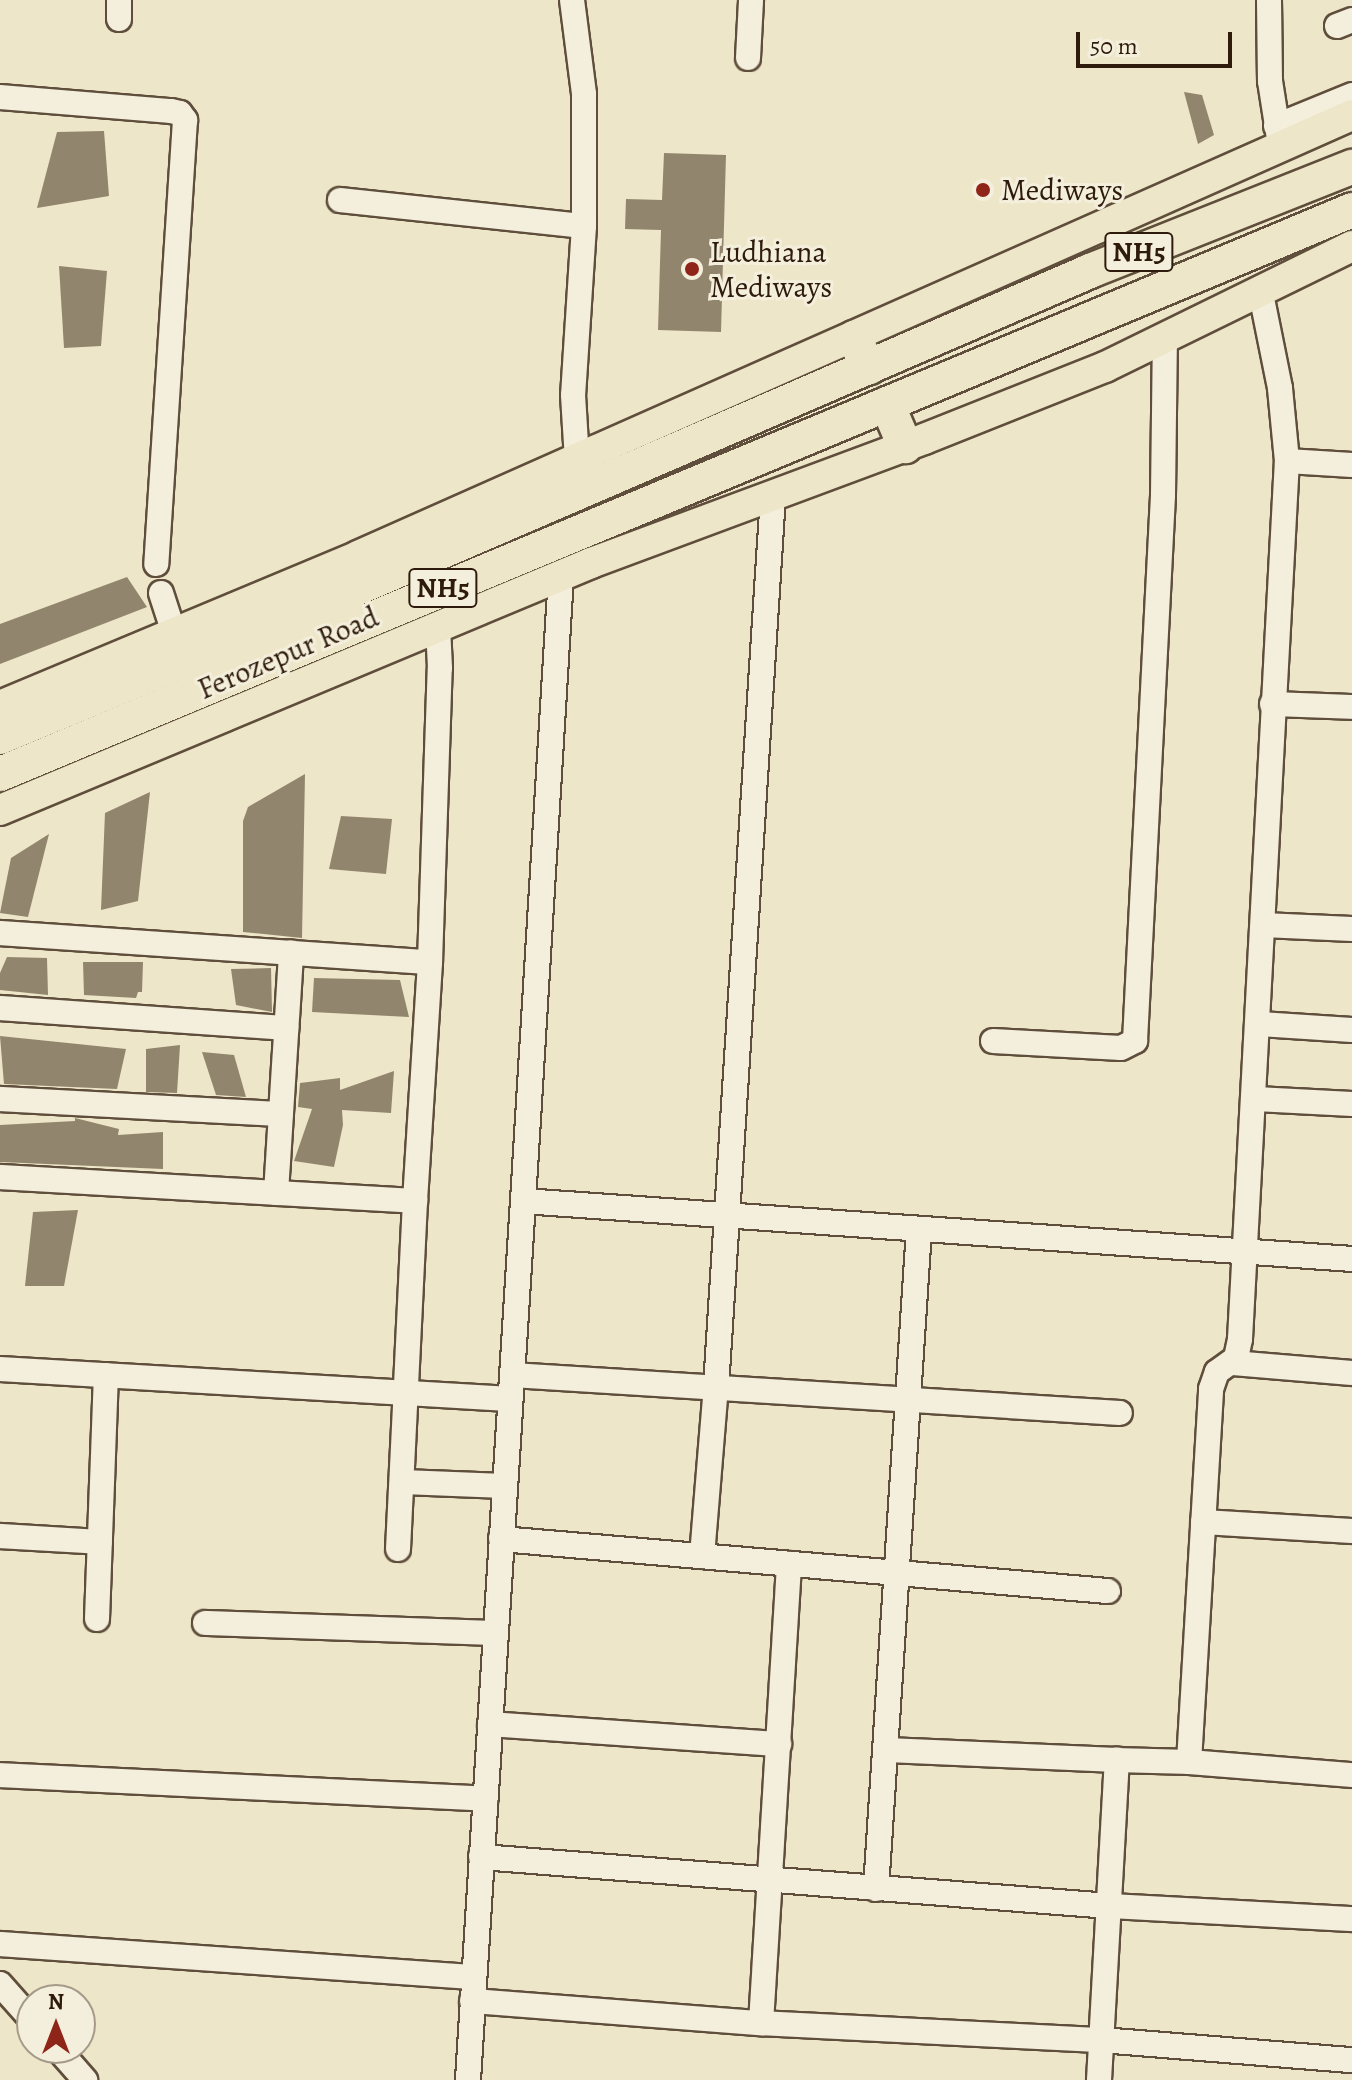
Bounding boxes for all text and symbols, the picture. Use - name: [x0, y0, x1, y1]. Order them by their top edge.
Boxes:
- scale bar: [1080, 16, 1236, 66]
- text: 50 m: [1090, 30, 1138, 62]
- place label: Mediways: [1001, 172, 1123, 208]
- marker: Mediways: [972, 179, 994, 201]
- road number: NH5: [1103, 228, 1175, 276]
- place label: Ludhiana Mediways: [710, 234, 832, 304]
- marker: Ludhiana Mediways: [681, 258, 703, 280]
- road number: NH5: [407, 564, 479, 612]
- street label: Ferozepur Road: [192, 599, 384, 707]
- north arrow: [16, 1984, 96, 2064]
- text: N: [48, 1987, 64, 2017]

